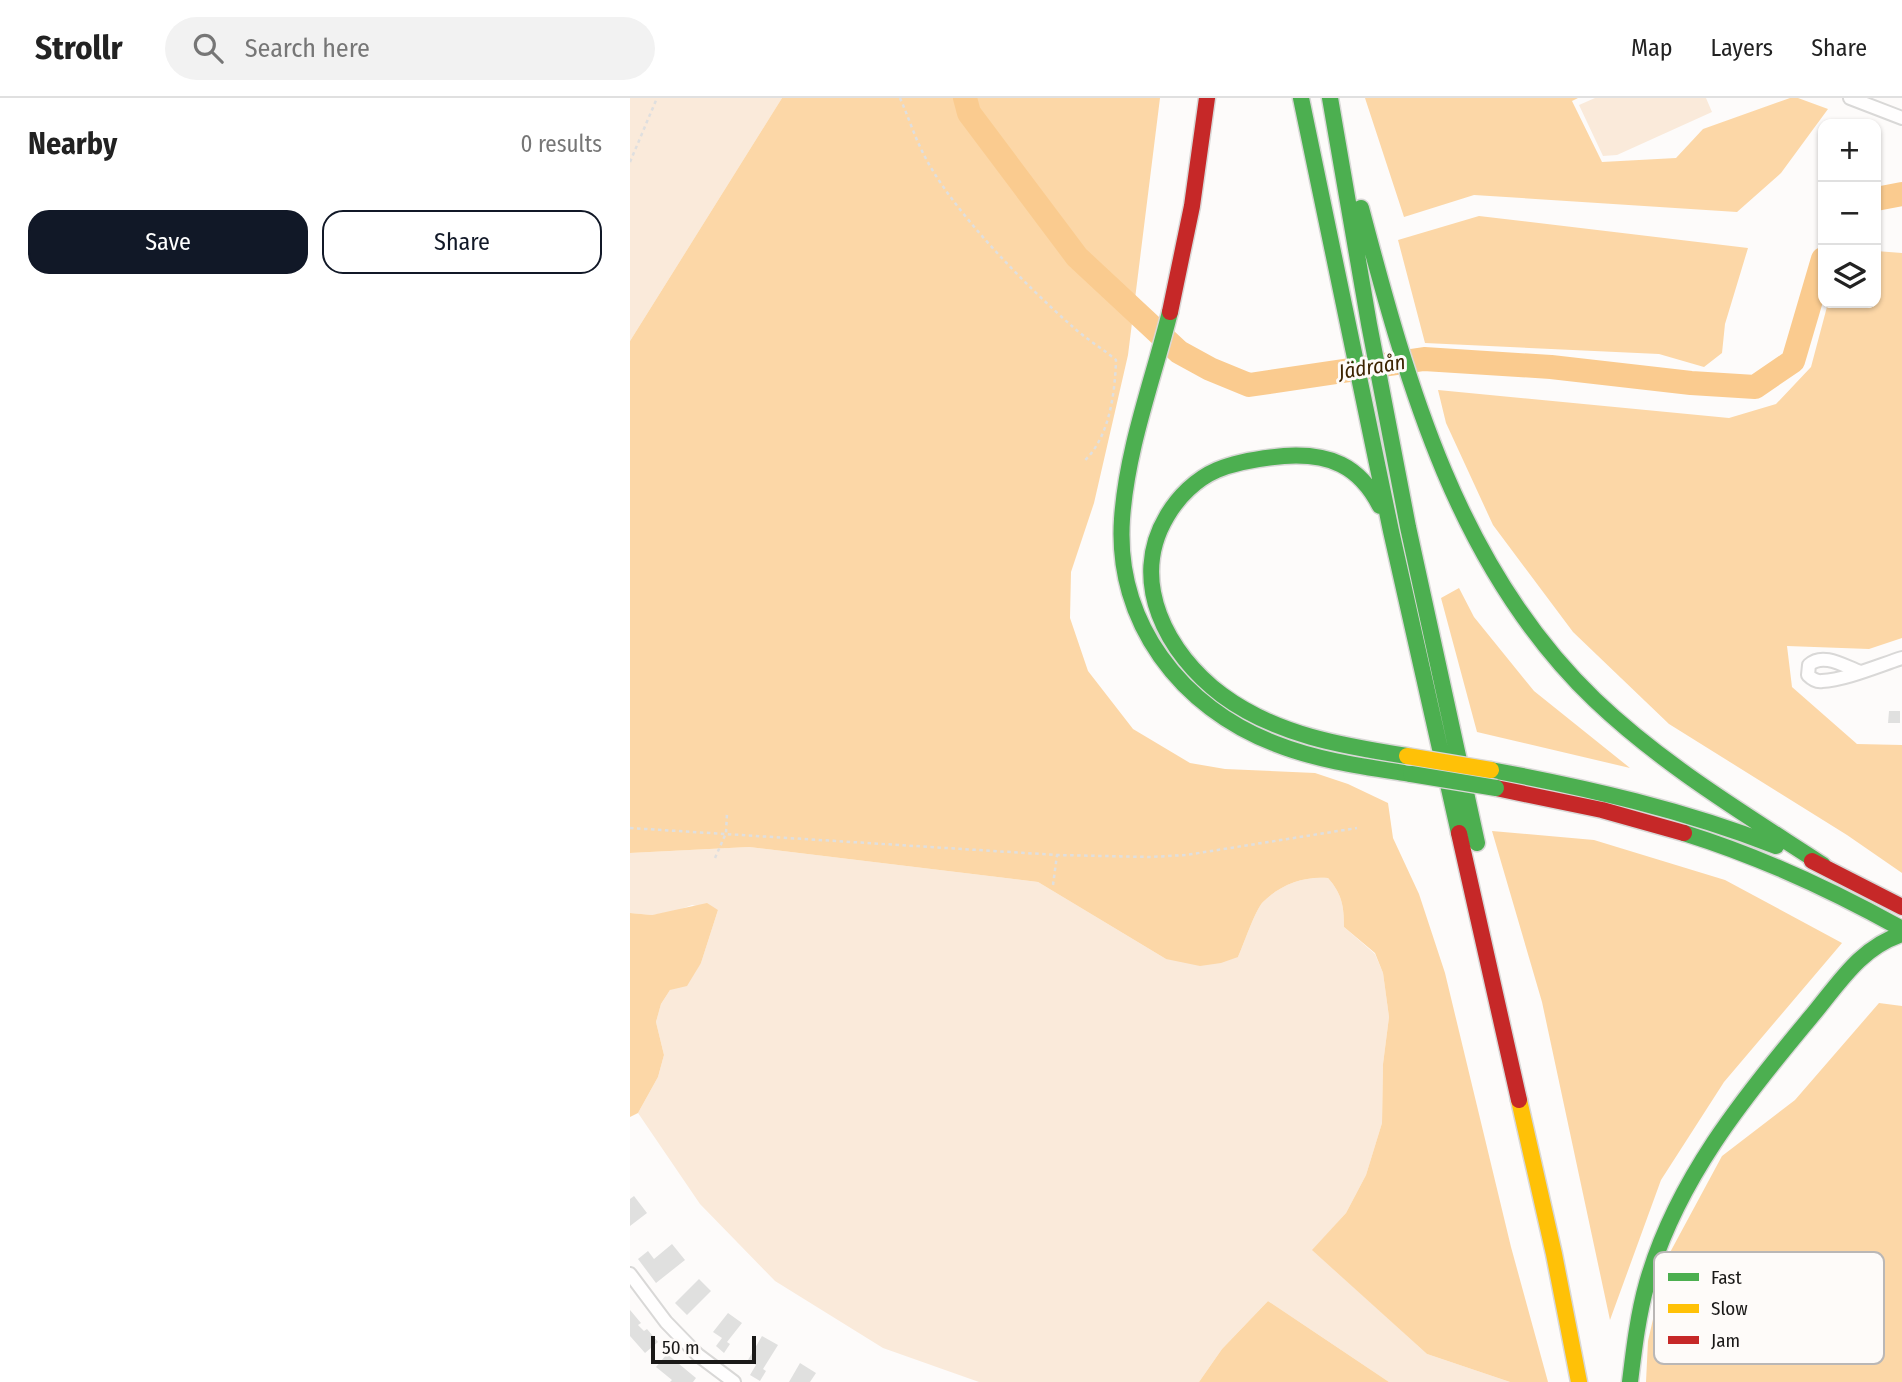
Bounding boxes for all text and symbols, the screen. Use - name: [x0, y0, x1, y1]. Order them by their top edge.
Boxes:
- search box: [165, 17, 655, 80]
- text: Strollr: [35, 28, 123, 68]
- icon: search: [189, 29, 227, 67]
- text: Search here: [245, 33, 370, 64]
- text: Map: [1631, 34, 1673, 62]
- text: Layers: [1711, 34, 1773, 62]
- text: Share: [1811, 34, 1867, 62]
- map controls: [1818, 119, 1881, 308]
- button: +: [1818, 119, 1881, 182]
- text: Nearby: [28, 126, 117, 162]
- text: 0 results: [521, 130, 602, 158]
- button: −: [1818, 182, 1881, 245]
- button: Save: [28, 210, 308, 274]
- button: Share: [322, 210, 602, 274]
- button: layers: [1818, 245, 1881, 308]
- water label: Jädraån: [1336, 349, 1407, 385]
- legend: [1654, 1252, 1884, 1364]
- text: Fast: [1711, 1266, 1742, 1289]
- text: Slow: [1711, 1297, 1748, 1320]
- text: Jam: [1711, 1329, 1740, 1352]
- scale bar: [651, 1333, 756, 1365]
- text: 50 m: [662, 1336, 700, 1359]

